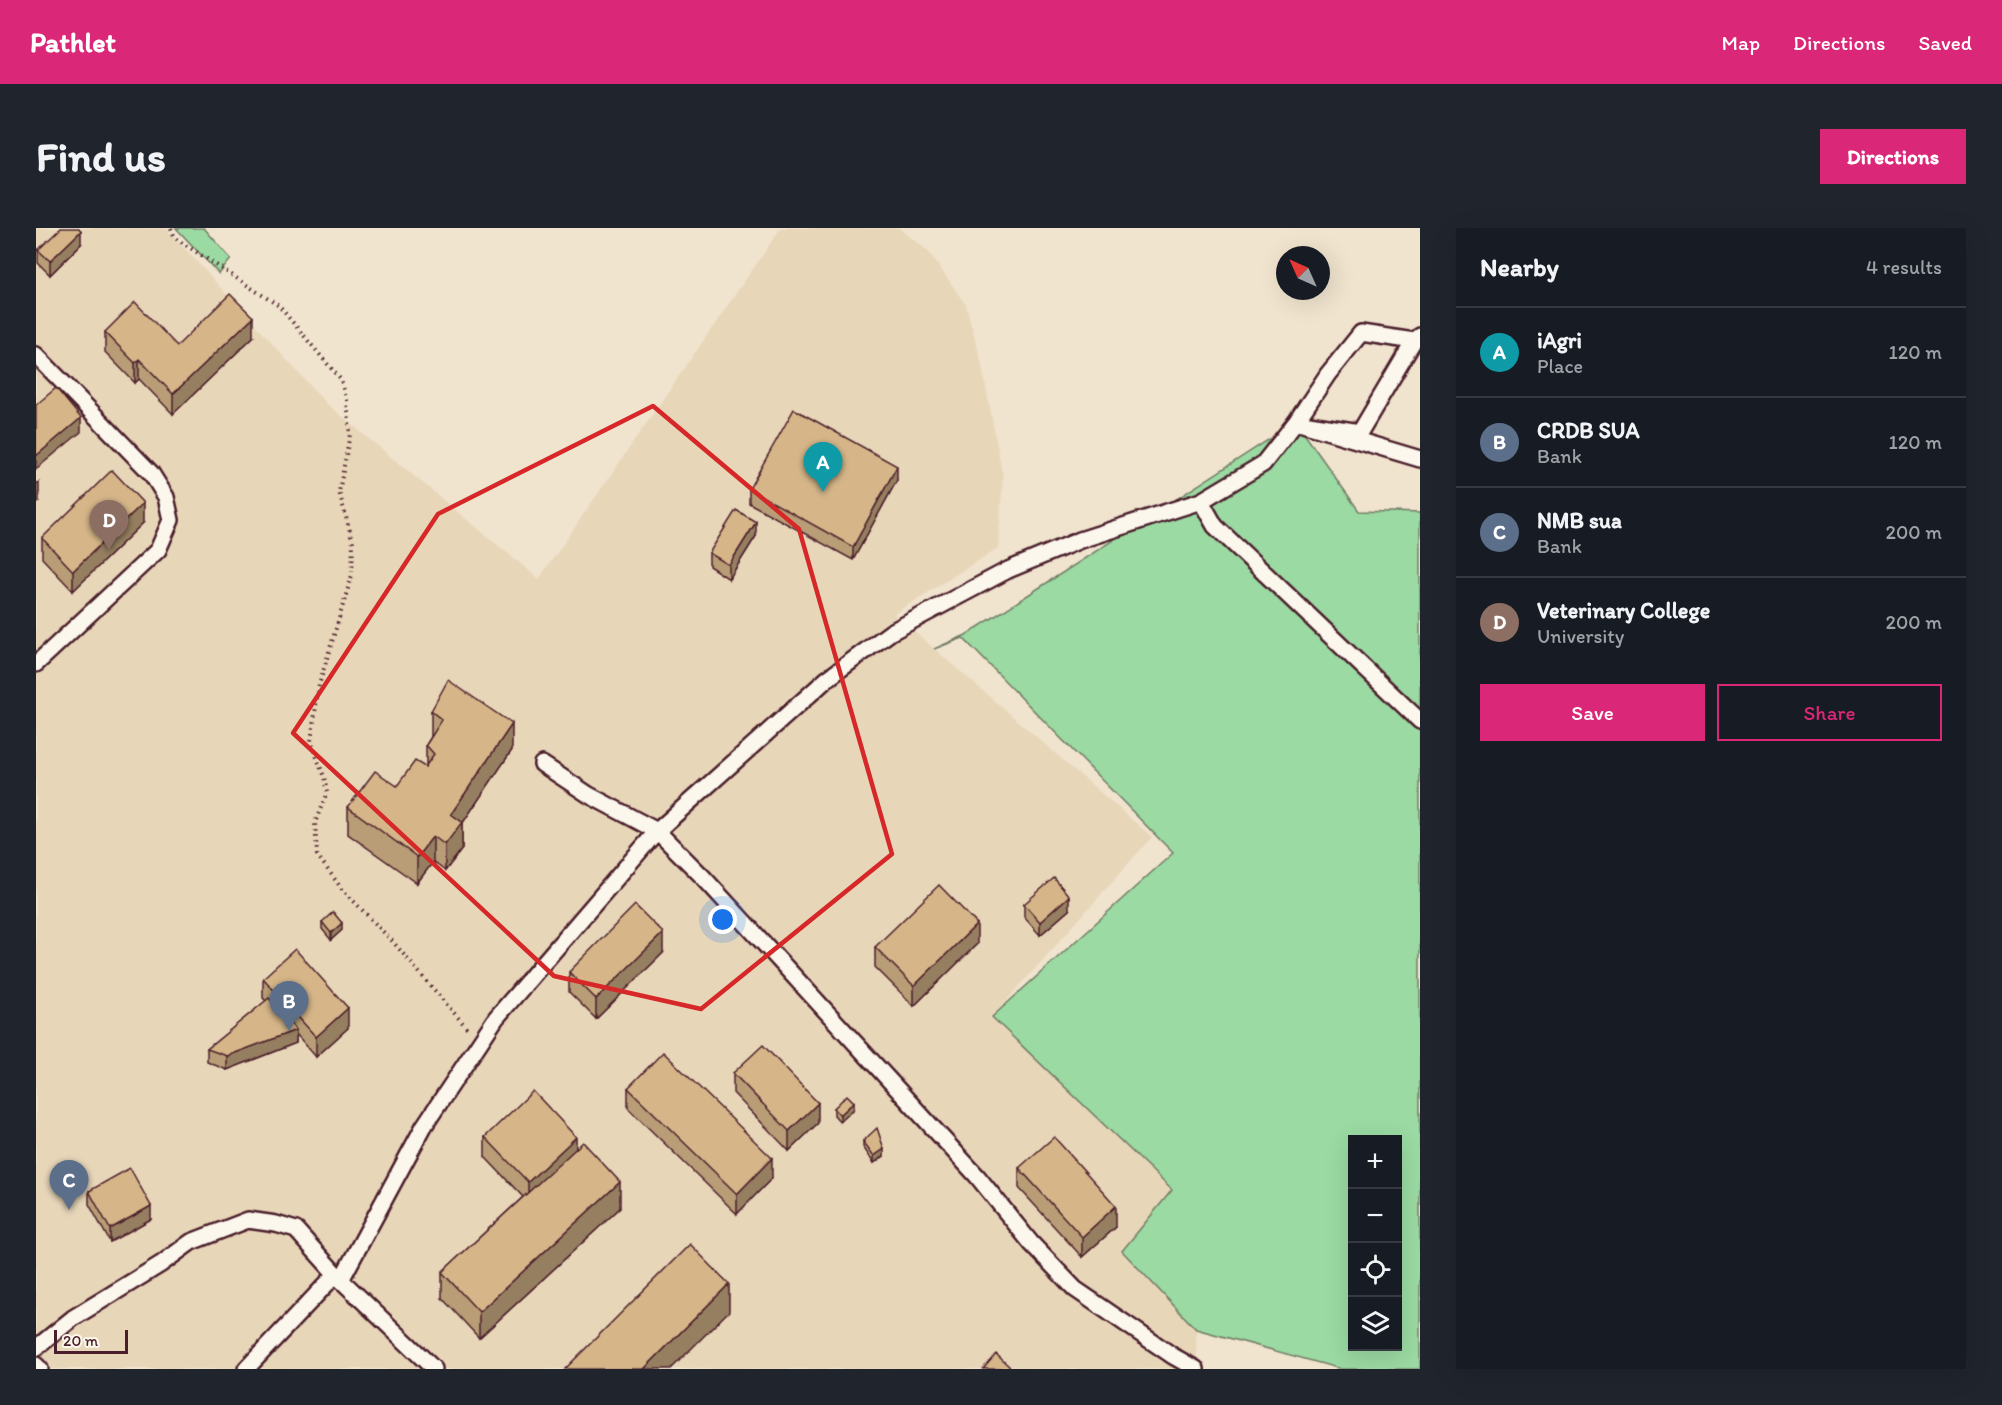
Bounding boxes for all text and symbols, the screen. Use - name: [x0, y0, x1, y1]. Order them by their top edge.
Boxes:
- text: Pathlet: [30, 25, 116, 59]
- text: Map: [1722, 30, 1760, 55]
- text: Directions: [1793, 30, 1885, 55]
- text: Saved: [1918, 30, 1972, 55]
- button: Directions: [1820, 129, 1966, 184]
- text: Find us: [36, 131, 166, 182]
- north arrow: [1276, 246, 1330, 300]
- text: Nearby: [1480, 251, 1559, 283]
- text: 4 results: [1866, 255, 1942, 279]
- text: iAgri: [1537, 327, 1582, 354]
- text: A: [1493, 340, 1506, 364]
- text: 120 m: [1889, 340, 1942, 364]
- text: Place: [1537, 354, 1583, 378]
- text: CRDB SUA: [1537, 417, 1640, 444]
- text: B: [1493, 430, 1506, 454]
- text: 120 m: [1889, 430, 1942, 454]
- pin: A: [804, 442, 842, 492]
- text: Bank: [1537, 444, 1582, 468]
- pin: D: [90, 500, 128, 550]
- text: NMB sua: [1537, 507, 1622, 534]
- text: C: [1493, 520, 1506, 544]
- text: 200 m: [1886, 520, 1942, 544]
- text: Bank: [1537, 534, 1582, 558]
- text: Veterinary College: [1537, 597, 1710, 624]
- text: D: [1493, 610, 1506, 634]
- text: 200 m: [1886, 610, 1942, 634]
- text: University: [1537, 624, 1624, 648]
- button: Save: [1480, 684, 1705, 741]
- button: Share: [1717, 684, 1942, 741]
- your location: [708, 905, 737, 934]
- pin: B: [270, 982, 308, 1031]
- map controls: [1348, 1135, 1402, 1351]
- button: +: [1348, 1135, 1402, 1189]
- pin: C: [50, 1160, 88, 1210]
- button: −: [1348, 1189, 1402, 1243]
- button: locate: [1348, 1243, 1402, 1297]
- button: layers: [1348, 1297, 1402, 1351]
- scale bar: [54, 1327, 128, 1354]
- text: 20 m: [63, 1331, 98, 1350]

